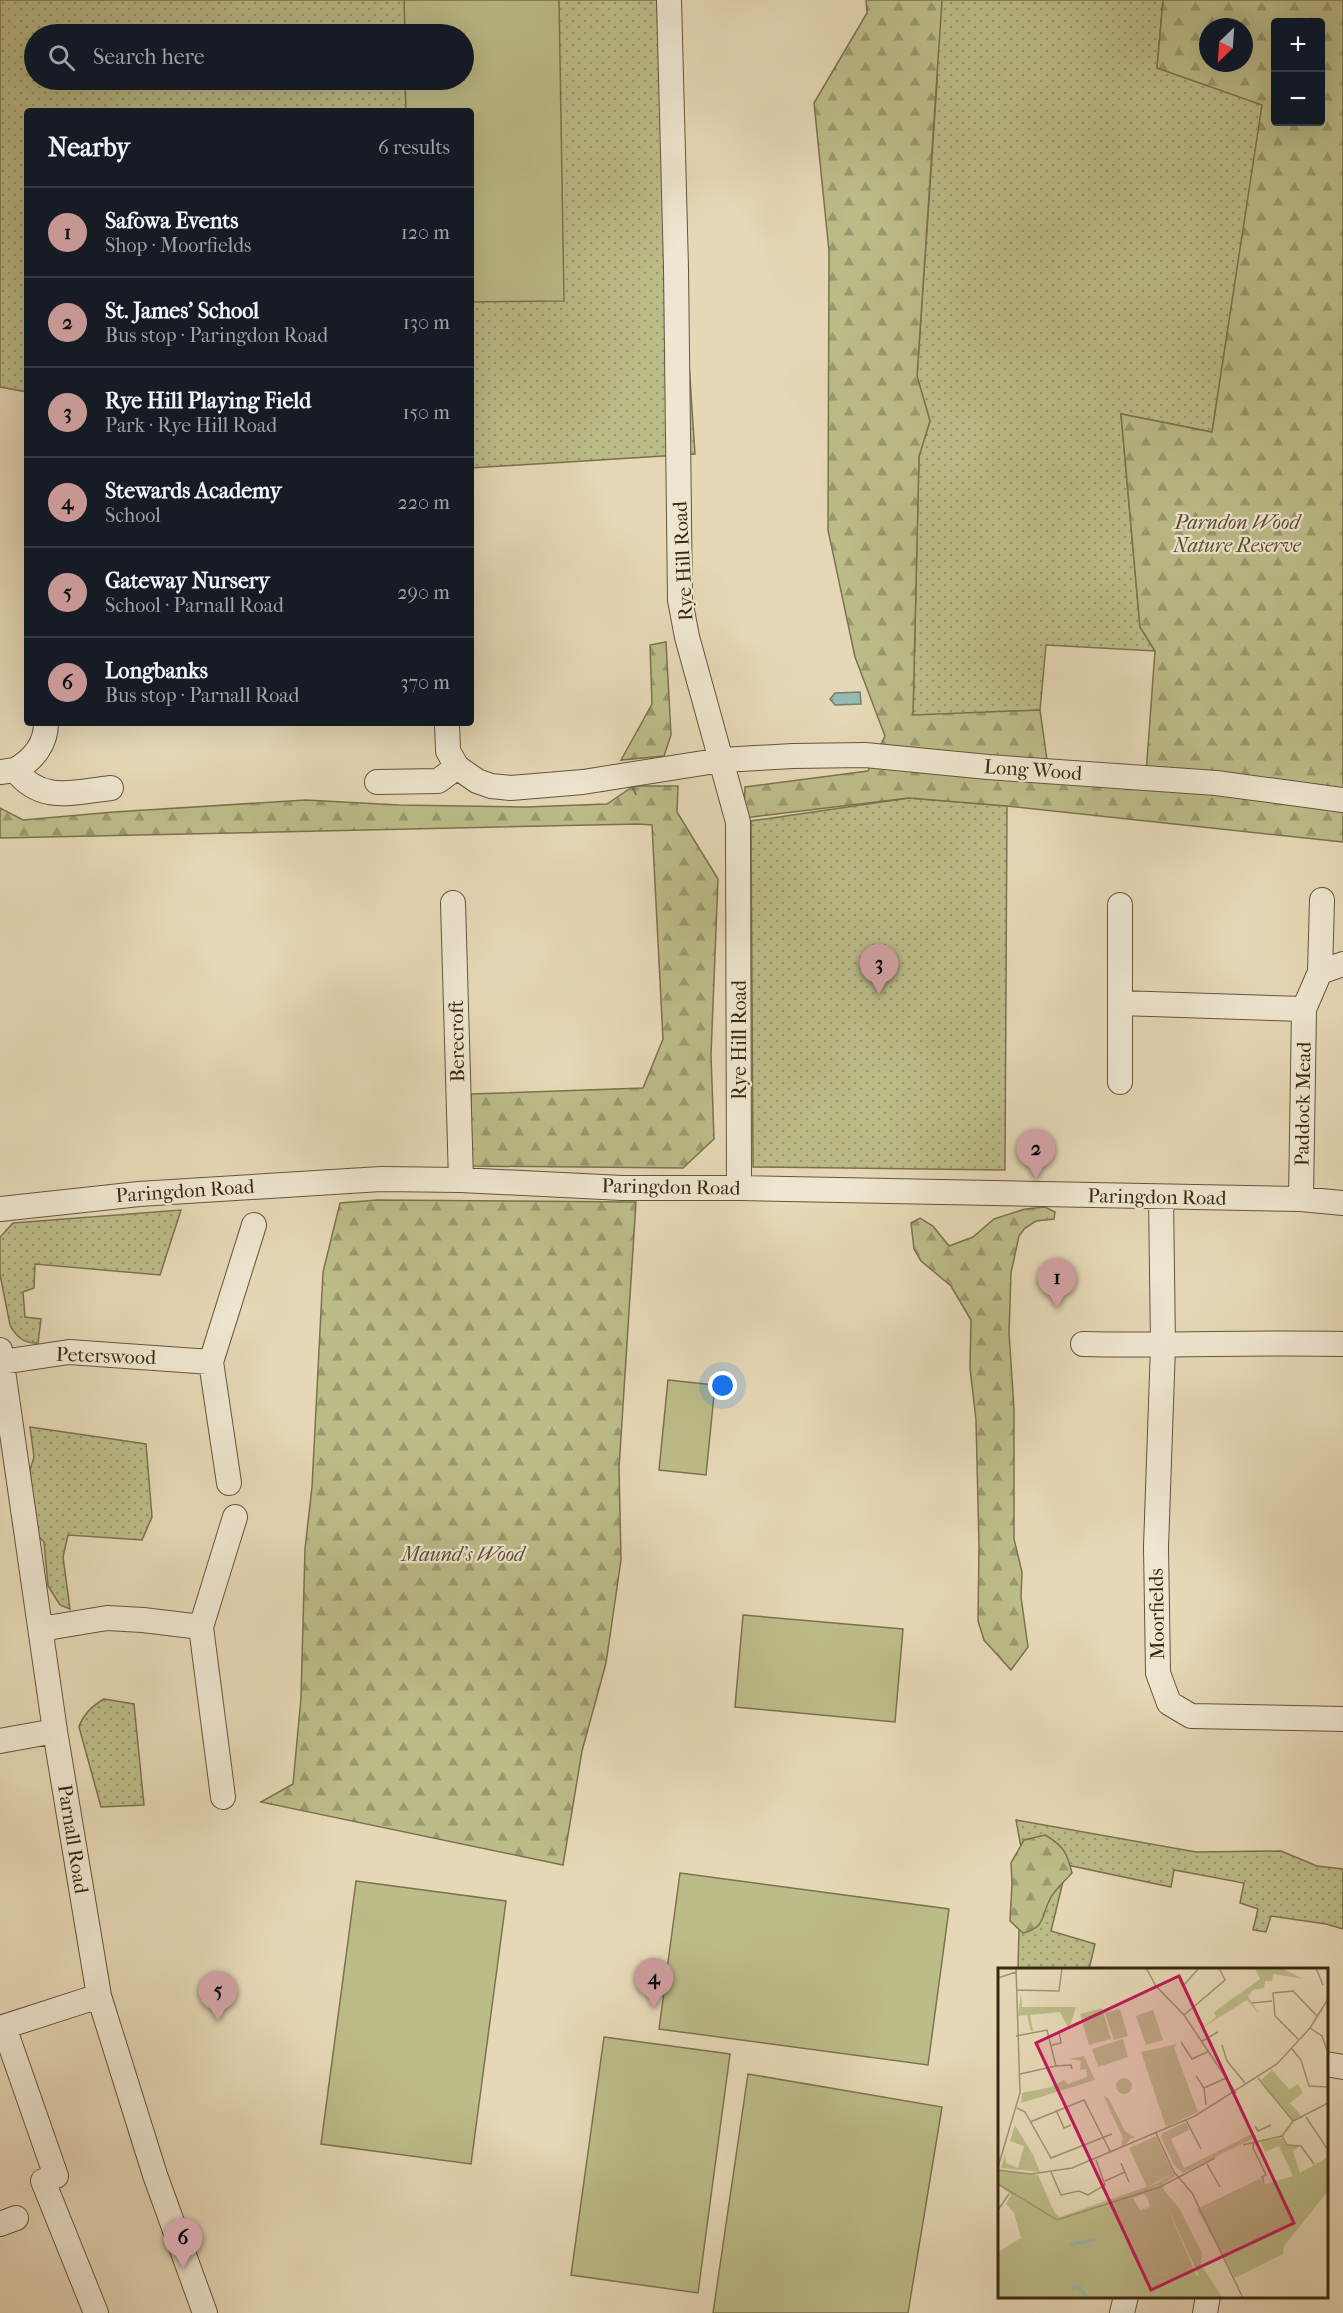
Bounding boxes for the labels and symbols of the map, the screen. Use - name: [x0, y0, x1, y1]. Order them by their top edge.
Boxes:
- north arrow: [1199, 18, 1253, 72]
- street label: Rye Hill Road: [668, 499, 698, 621]
- park label: Parndon Wood Nature Reserve: [1172, 511, 1302, 557]
- street label: Long Wood: [983, 755, 1084, 785]
- pin: 3: [860, 944, 898, 994]
- street label: Rye Hill Road: [728, 979, 751, 1100]
- street label: Berecroft: [445, 1000, 469, 1082]
- street label: Paddock Mead: [1290, 1040, 1316, 1166]
- pin: 2: [1016, 1130, 1056, 1179]
- street label: Paringdon Road: [601, 1174, 742, 1200]
- street label: Paringdon Road: [115, 1175, 256, 1207]
- street label: Paringdon Road: [1087, 1184, 1228, 1210]
- pin: 1: [1038, 1258, 1076, 1308]
- street label: Peterswood: [56, 1343, 157, 1369]
- your location: [708, 1371, 737, 1400]
- park label: Maund's Wood: [400, 1543, 527, 1566]
- street label: Moorfields: [1145, 1568, 1169, 1660]
- street label: Parnall Road: [53, 1783, 93, 1896]
- pin: 4: [634, 1958, 674, 2008]
- inset map: [998, 1968, 1328, 2298]
- pin: 5: [198, 1972, 238, 2021]
- pin: 6: [164, 2218, 202, 2268]

